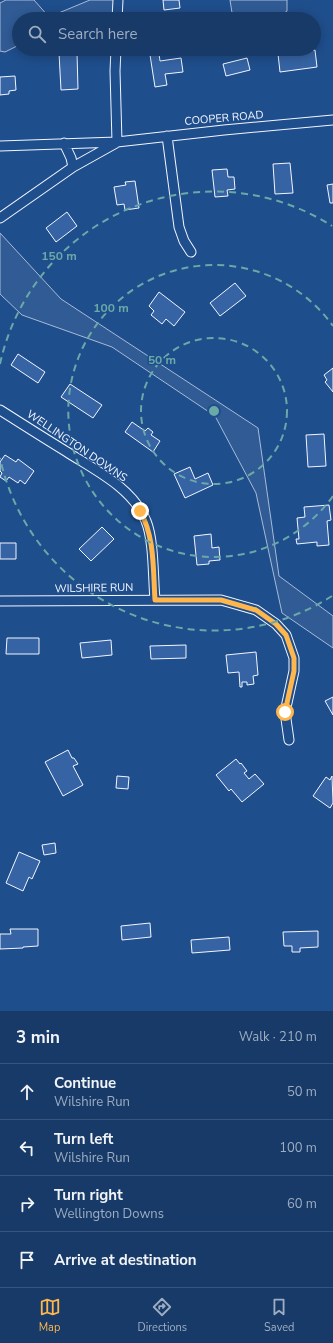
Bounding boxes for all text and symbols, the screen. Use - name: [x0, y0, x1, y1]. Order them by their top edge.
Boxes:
- search box: [12, 12, 321, 56]
- icon: search: [26, 23, 48, 45]
- text: Search here: [58, 24, 138, 44]
- street label: COOPER ROAD: [184, 107, 264, 129]
- text: 150 m: [41, 248, 77, 264]
- text: 100 m: [93, 300, 129, 316]
- text: 50 m: [148, 352, 176, 368]
- centre of rings: [207, 404, 221, 418]
- street label: WELLINGTON DOWNS: [24, 407, 130, 485]
- route end: [131, 502, 149, 520]
- street label: WILSHIRE RUN: [54, 580, 134, 596]
- route start: [276, 703, 294, 721]
- text: 3 min: [16, 1026, 60, 1049]
- text: Walk · 210 m: [239, 1028, 317, 1046]
- text: Continue: [54, 1073, 116, 1093]
- icon: ahead: [16, 1081, 38, 1103]
- text: 50 m: [287, 1083, 317, 1101]
- text: Wilshire Run: [54, 1093, 130, 1111]
- text: Turn left: [54, 1129, 113, 1149]
- icon: left: [16, 1137, 38, 1159]
- text: 100 m: [279, 1139, 317, 1157]
- text: Wilshire Run: [54, 1149, 130, 1167]
- text: Turn right: [54, 1185, 123, 1205]
- icon: right: [16, 1193, 38, 1215]
- text: 60 m: [287, 1195, 317, 1213]
- text: Wellington Downs: [54, 1205, 164, 1223]
- icon: arrive: [16, 1249, 38, 1271]
- text: Arrive at destination: [54, 1250, 197, 1270]
- tab: Map: [39, 1296, 61, 1335]
- tab: Directions: [138, 1296, 187, 1335]
- tab: Saved: [264, 1296, 294, 1335]

